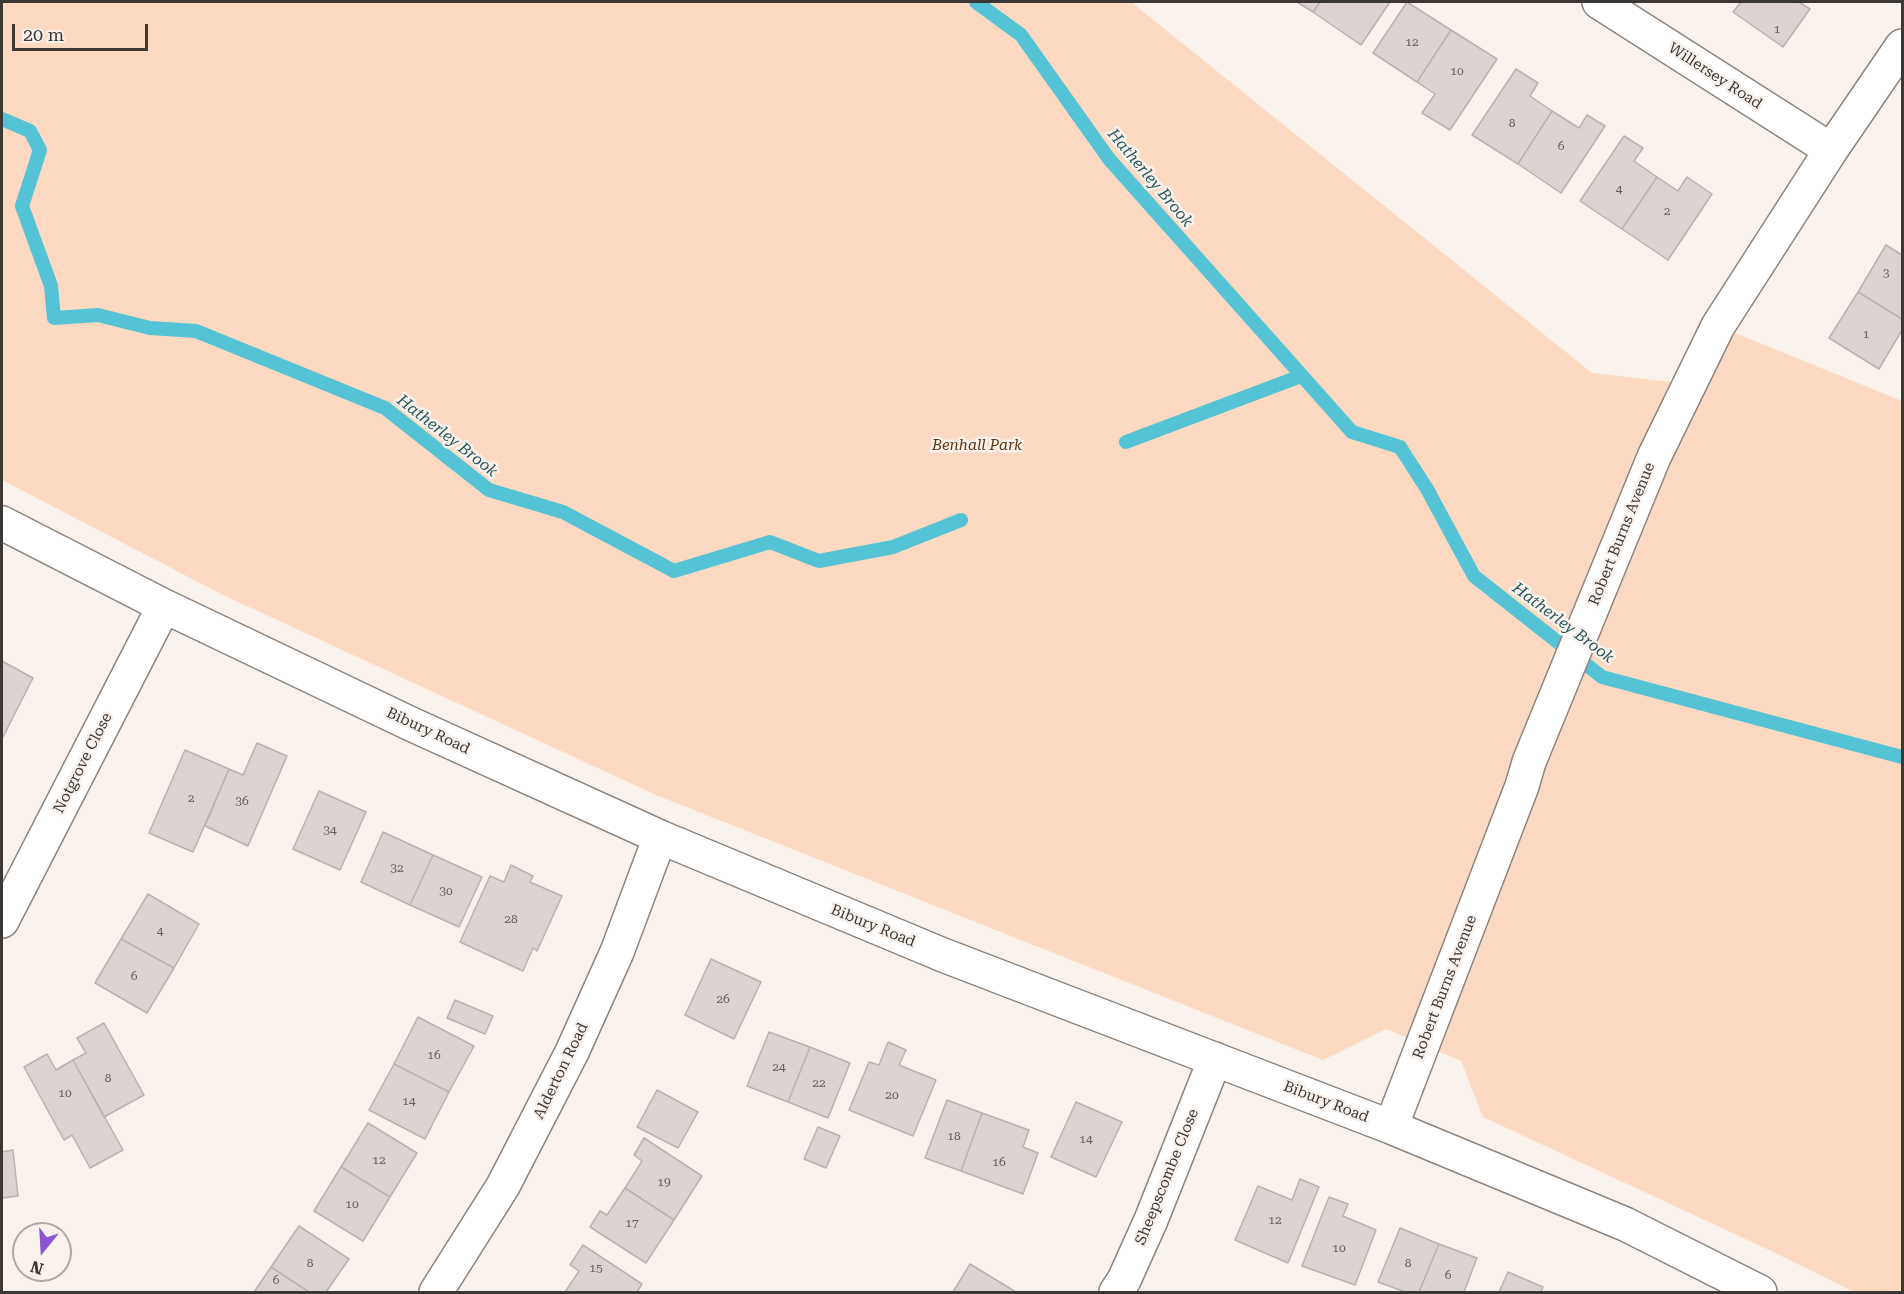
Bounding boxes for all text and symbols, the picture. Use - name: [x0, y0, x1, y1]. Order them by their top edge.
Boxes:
- scale bar: [15, 12, 152, 50]
- house number: 1: [1774, 22, 1780, 36]
- text: 20 m: [23, 24, 64, 45]
- house number: 12: [1405, 35, 1419, 49]
- street label: Willersey Road: [1665, 39, 1765, 113]
- house number: 10: [1450, 64, 1464, 78]
- house number: 8: [1509, 116, 1515, 130]
- water label: Hatherley Brook: [1103, 125, 1197, 231]
- house number: 6: [1558, 139, 1564, 153]
- house number: 4: [1616, 182, 1622, 196]
- house number: 2: [1664, 204, 1670, 218]
- house number: 3: [1883, 266, 1889, 280]
- house number: 1: [1863, 327, 1869, 341]
- water label: Hatherley Brook: [393, 391, 501, 481]
- park label: Benhall Park: [932, 437, 1022, 455]
- street label: Robert Burns Avenue: [1585, 460, 1659, 608]
- water label: Hatherley Brook: [1508, 579, 1618, 667]
- street label: Bibury Road: [383, 704, 473, 758]
- street label: Notgrove Close: [50, 710, 116, 816]
- house number: 2: [188, 791, 194, 805]
- house number: 36: [235, 794, 249, 808]
- house number: 34: [323, 823, 337, 837]
- house number: 32: [390, 861, 404, 875]
- house number: 30: [439, 884, 453, 898]
- street label: Bibury Road: [828, 901, 918, 951]
- house number: 28: [504, 912, 518, 926]
- street label: Robert Burns Avenue: [1409, 912, 1481, 1062]
- house number: 4: [157, 924, 163, 938]
- house number: 6: [131, 969, 137, 983]
- house number: 26: [716, 992, 730, 1006]
- street label: Alderton Road: [530, 1020, 592, 1122]
- house number: 16: [427, 1048, 441, 1062]
- house number: 24: [772, 1060, 786, 1074]
- house number: 8: [105, 1071, 111, 1085]
- house number: 22: [812, 1076, 826, 1090]
- street label: Bibury Road: [1281, 1078, 1371, 1126]
- house number: 10: [58, 1086, 72, 1100]
- house number: 20: [885, 1088, 899, 1102]
- house number: 14: [402, 1094, 416, 1108]
- street label: Sheepscombe Close: [1131, 1106, 1203, 1248]
- house number: 18: [947, 1129, 961, 1143]
- house number: 14: [1079, 1132, 1093, 1146]
- house number: 12: [372, 1153, 386, 1167]
- house number: 16: [992, 1155, 1006, 1169]
- house number: 19: [657, 1175, 671, 1189]
- house number: 10: [345, 1197, 359, 1211]
- house number: 12: [1268, 1213, 1282, 1227]
- house number: 17: [625, 1216, 639, 1230]
- north arrow: [12, 1222, 72, 1282]
- house number: 10: [1332, 1241, 1346, 1255]
- house number: 8: [307, 1256, 313, 1270]
- house number: 8: [1405, 1256, 1411, 1270]
- text: N: [28, 1257, 46, 1279]
- house number: 15: [589, 1261, 603, 1275]
- house number: 6: [1445, 1268, 1451, 1282]
- house number: 6: [273, 1273, 279, 1287]

